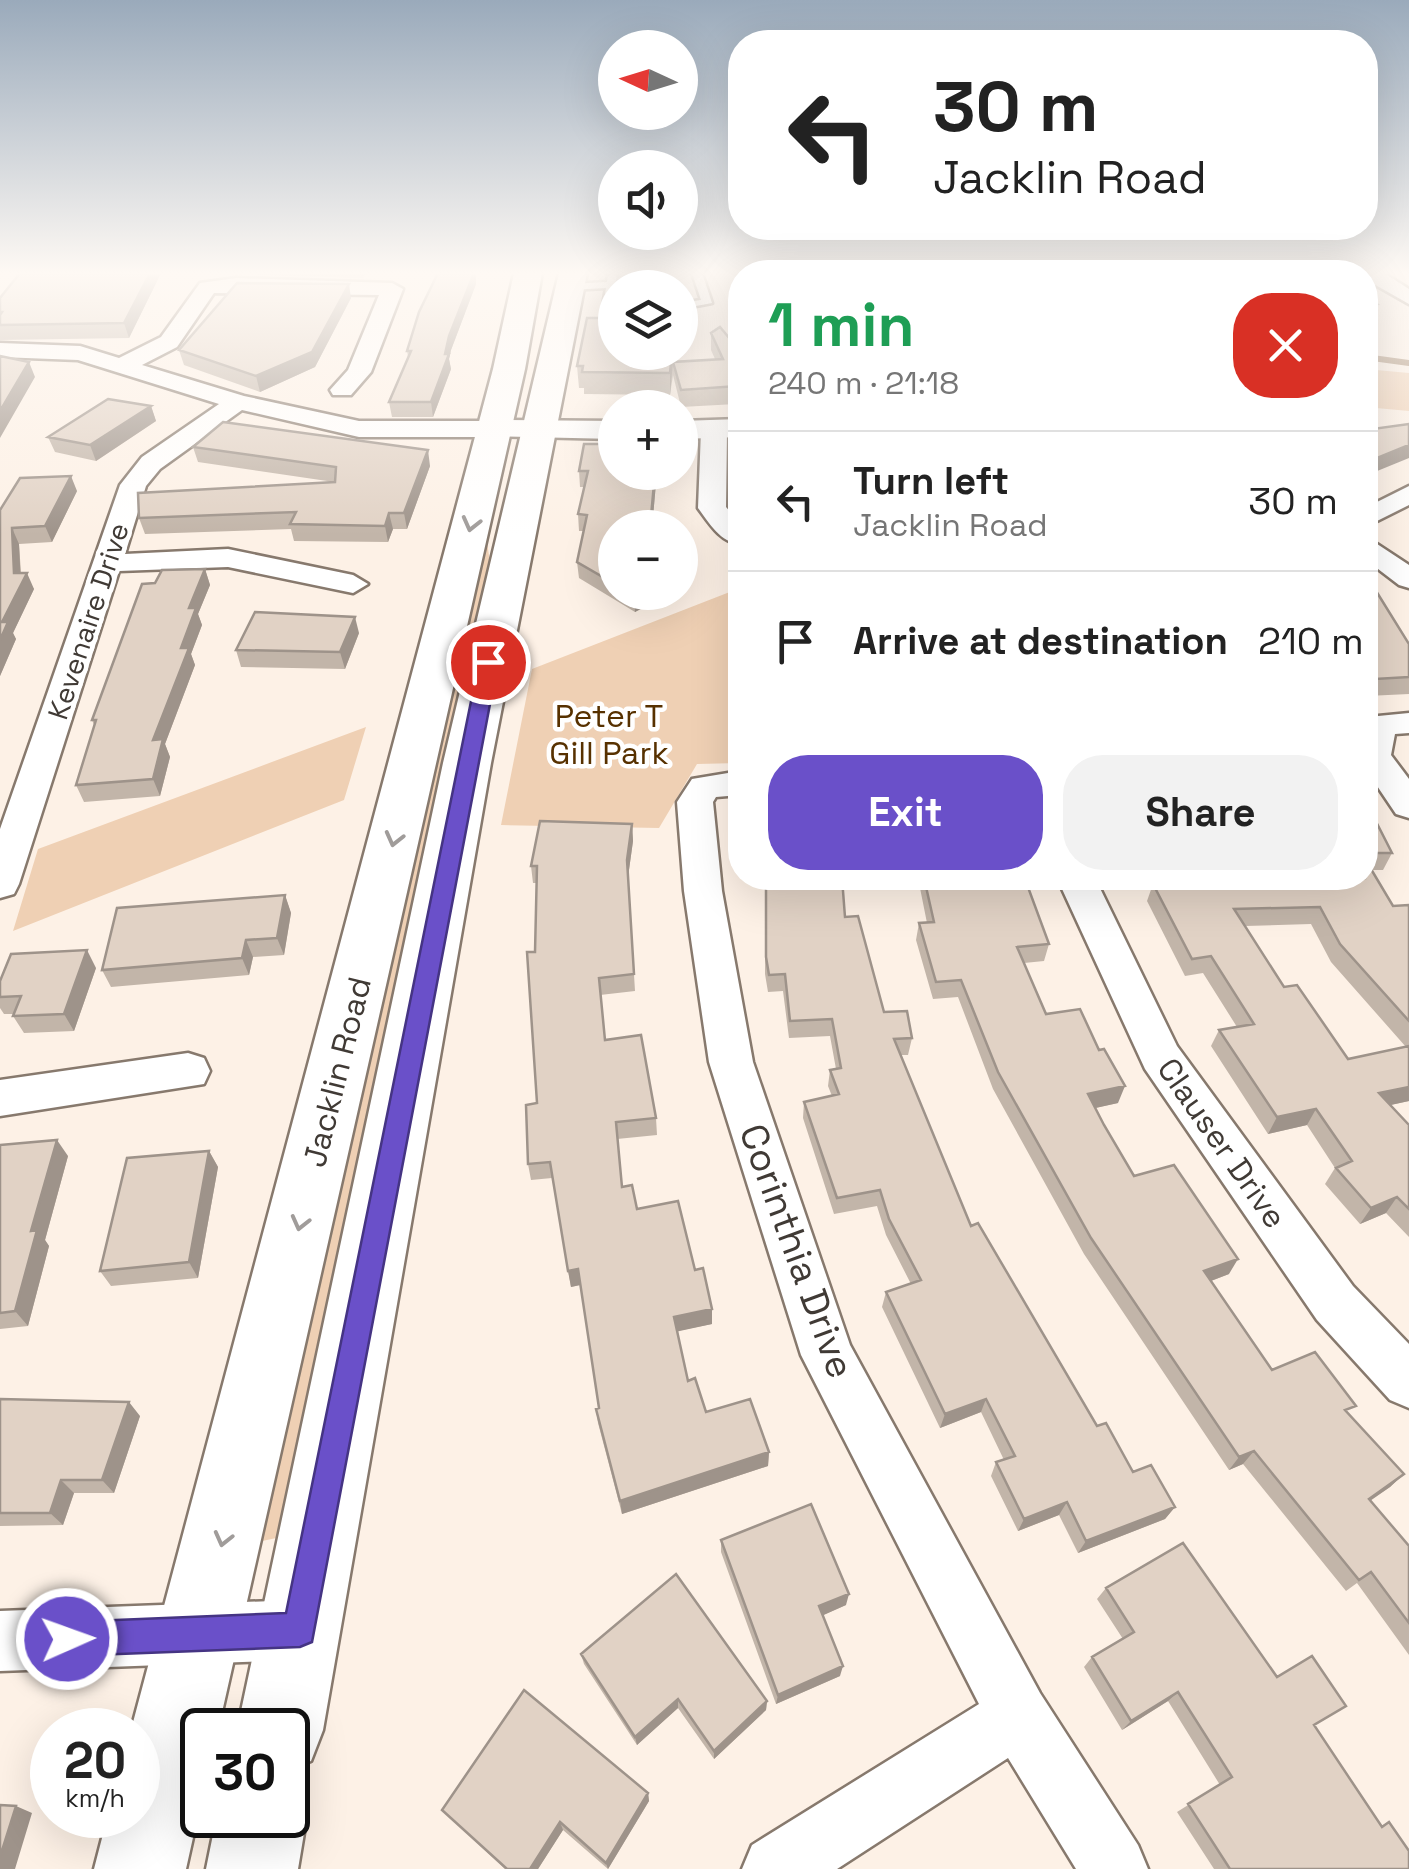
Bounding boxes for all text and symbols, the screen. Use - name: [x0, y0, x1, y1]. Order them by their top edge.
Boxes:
- north arrow: [598, 30, 698, 130]
- map controls: [598, 30, 698, 610]
- text: 30 m: [933, 62, 1098, 151]
- icon: left: [768, 70, 898, 200]
- text: Jacklin Road: [933, 149, 1207, 206]
- button: sound: [598, 150, 698, 250]
- button: layers: [598, 270, 698, 370]
- text: 1 min: [768, 287, 915, 364]
- button: close: [1233, 293, 1338, 398]
- text: 240 m · 21:18: [768, 363, 959, 403]
- button: +: [598, 390, 698, 490]
- text: Turn left: [853, 457, 1009, 505]
- icon: left: [768, 474, 823, 529]
- text: 30 m: [1248, 477, 1338, 525]
- text: Jacklin Road: [853, 505, 1048, 545]
- button: −: [598, 510, 698, 610]
- one-way arrow: [462, 515, 483, 532]
- street label: Kevenaire Drive: [39, 518, 137, 724]
- icon: arrive: [768, 614, 823, 669]
- text: Arrive at destination: [853, 617, 1228, 665]
- text: 210 m: [1258, 617, 1364, 665]
- pin: [446, 620, 531, 705]
- icon: arrive: [461, 635, 516, 690]
- park label: Peter T Gill Park: [549, 696, 669, 773]
- button: Exit: [768, 755, 1043, 870]
- button: Share: [1063, 755, 1338, 870]
- one-way arrow: [385, 830, 406, 847]
- street label: Jacklin Road: [294, 973, 380, 1171]
- street label: Clauser Drive: [1149, 1050, 1295, 1236]
- street label: Corinthia Drive: [729, 1117, 865, 1385]
- one-way arrow: [291, 1214, 312, 1231]
- one-way arrow: [214, 1530, 235, 1547]
- position arrow: [15, 1587, 119, 1691]
- speed limit sign: 30: [180, 1708, 310, 1838]
- text: 20: [64, 1729, 126, 1793]
- text: km/h: [65, 1782, 125, 1814]

